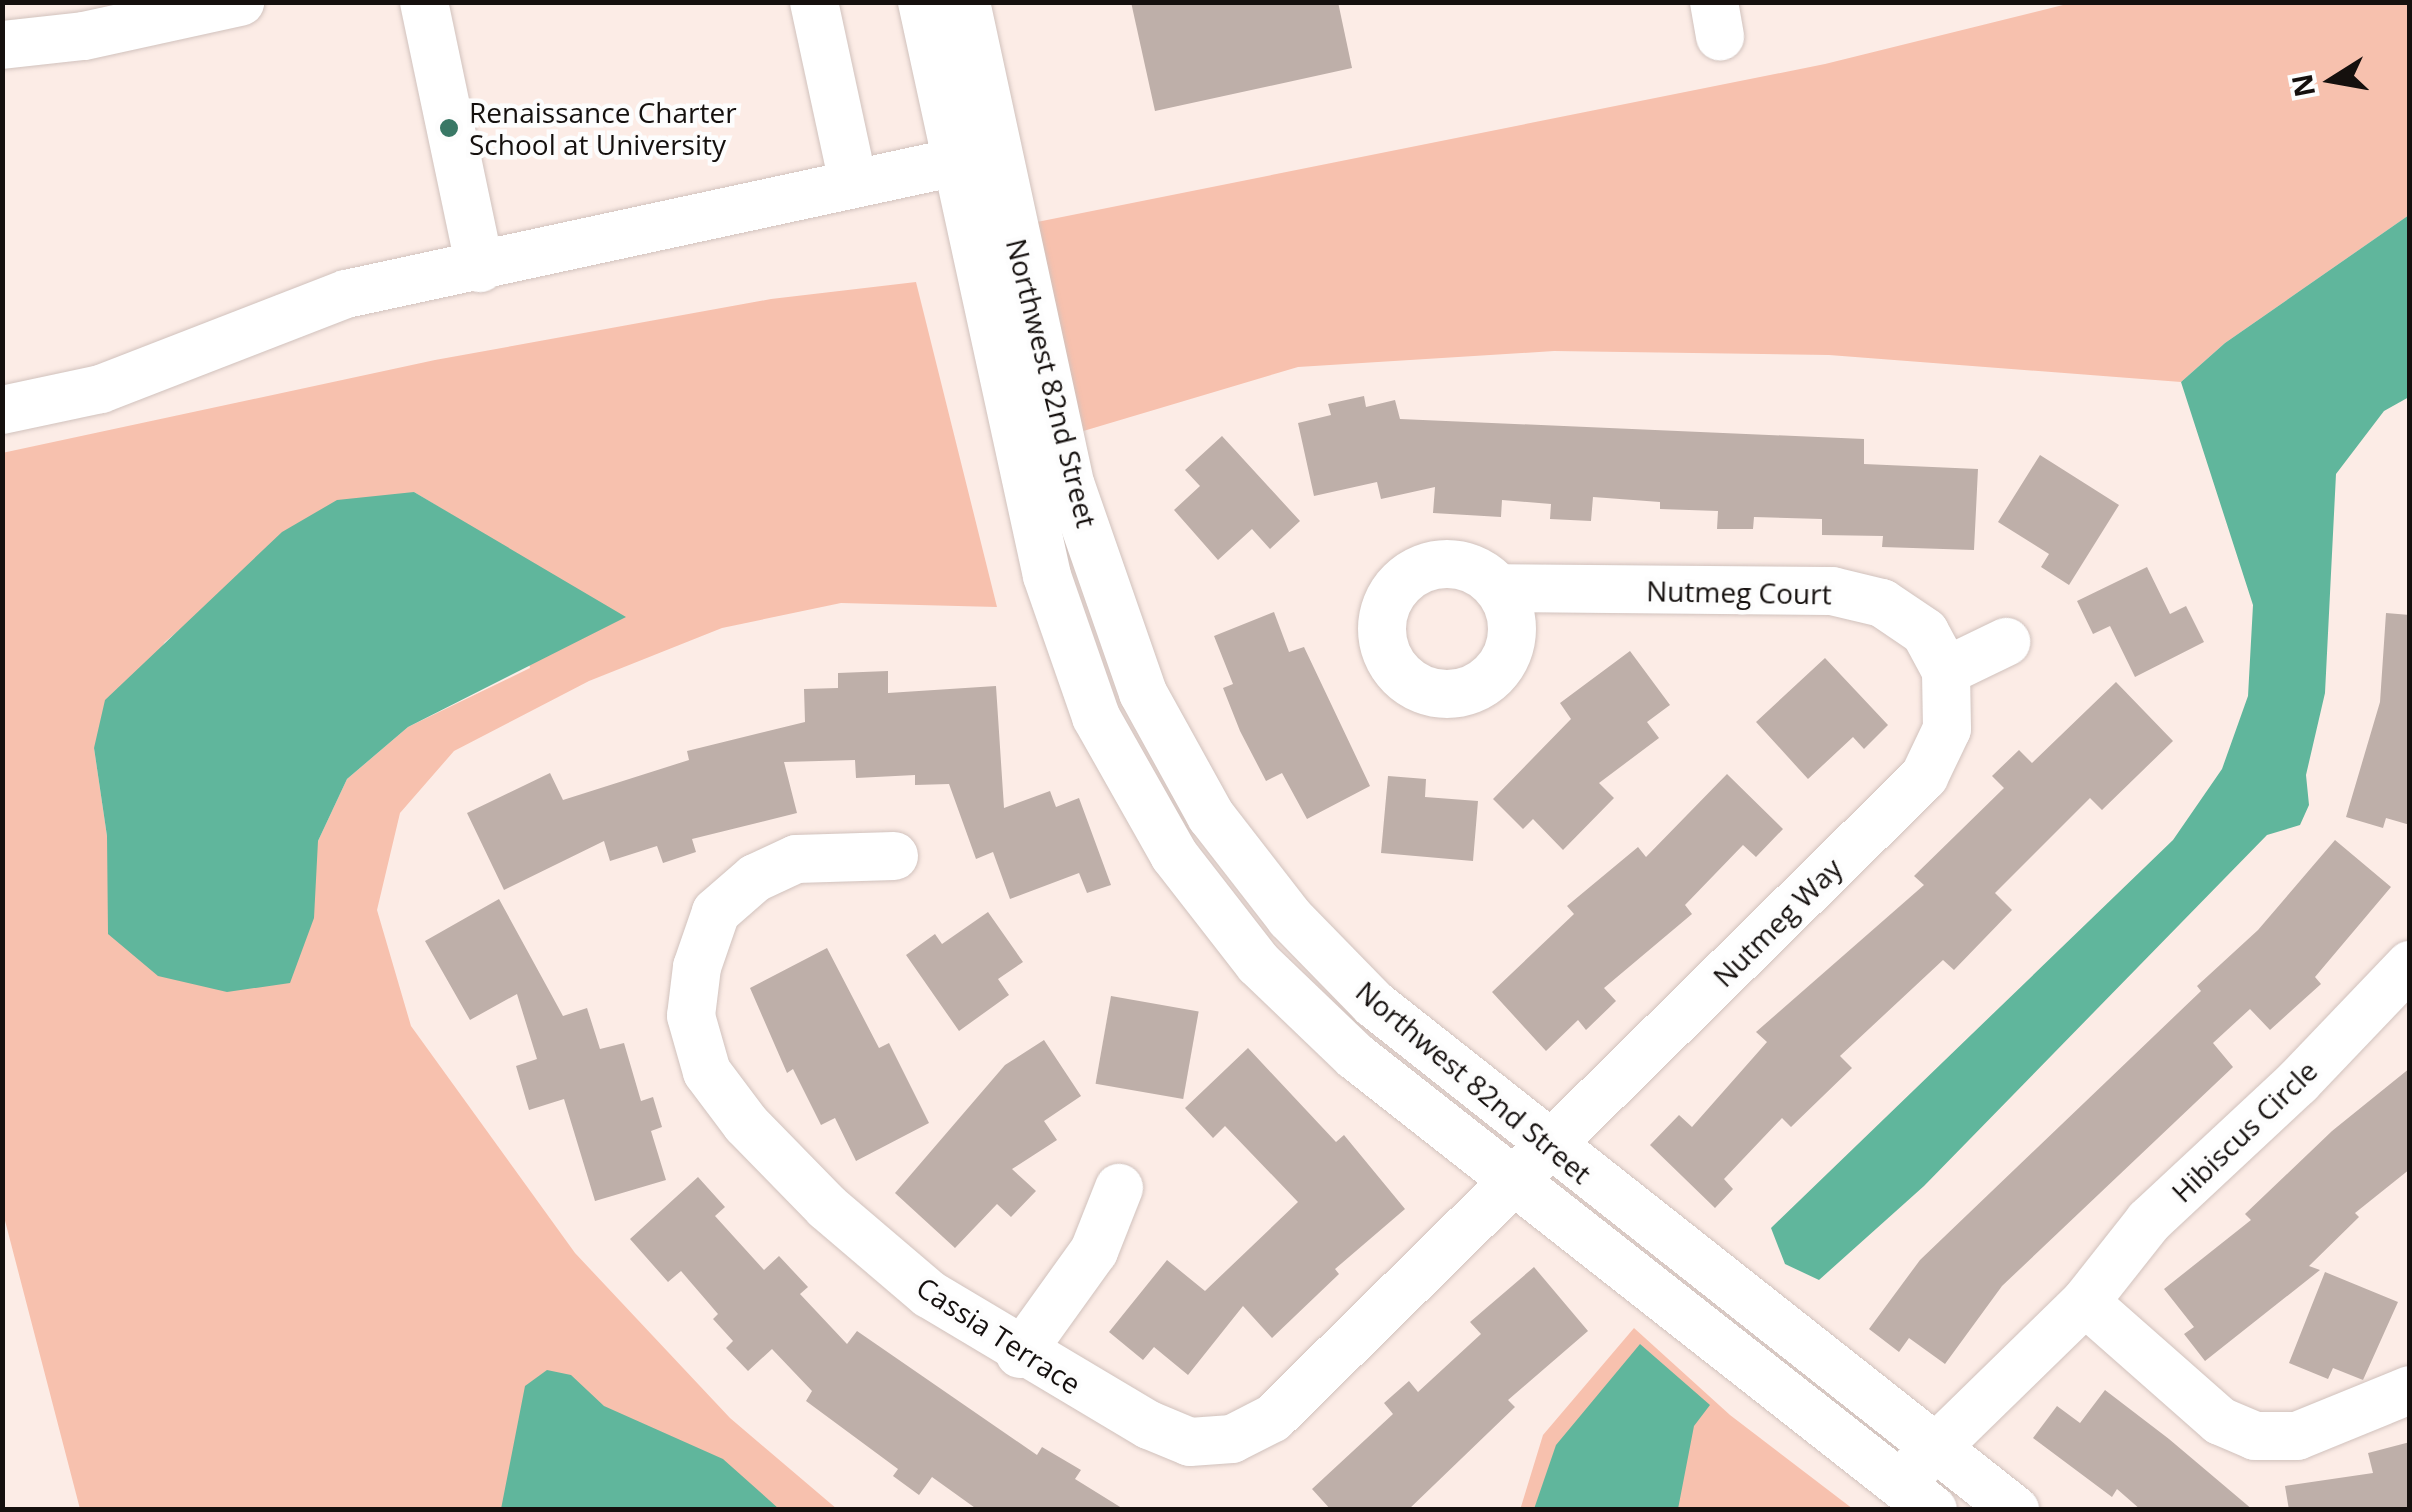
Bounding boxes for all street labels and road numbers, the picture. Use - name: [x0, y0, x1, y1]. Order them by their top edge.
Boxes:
- street label: Northwest 82nd Street: [1000, 235, 1104, 531]
- street label: Nutmeg Court: [1646, 574, 1832, 610]
- street label: Nutmeg Way: [1706, 851, 1848, 993]
- street label: Northwest 82nd Street: [1350, 974, 1598, 1190]
- street label: Hibiscus Circle: [2164, 1053, 2324, 1209]
- street label: Cassia Terrace: [911, 1270, 1087, 1400]

